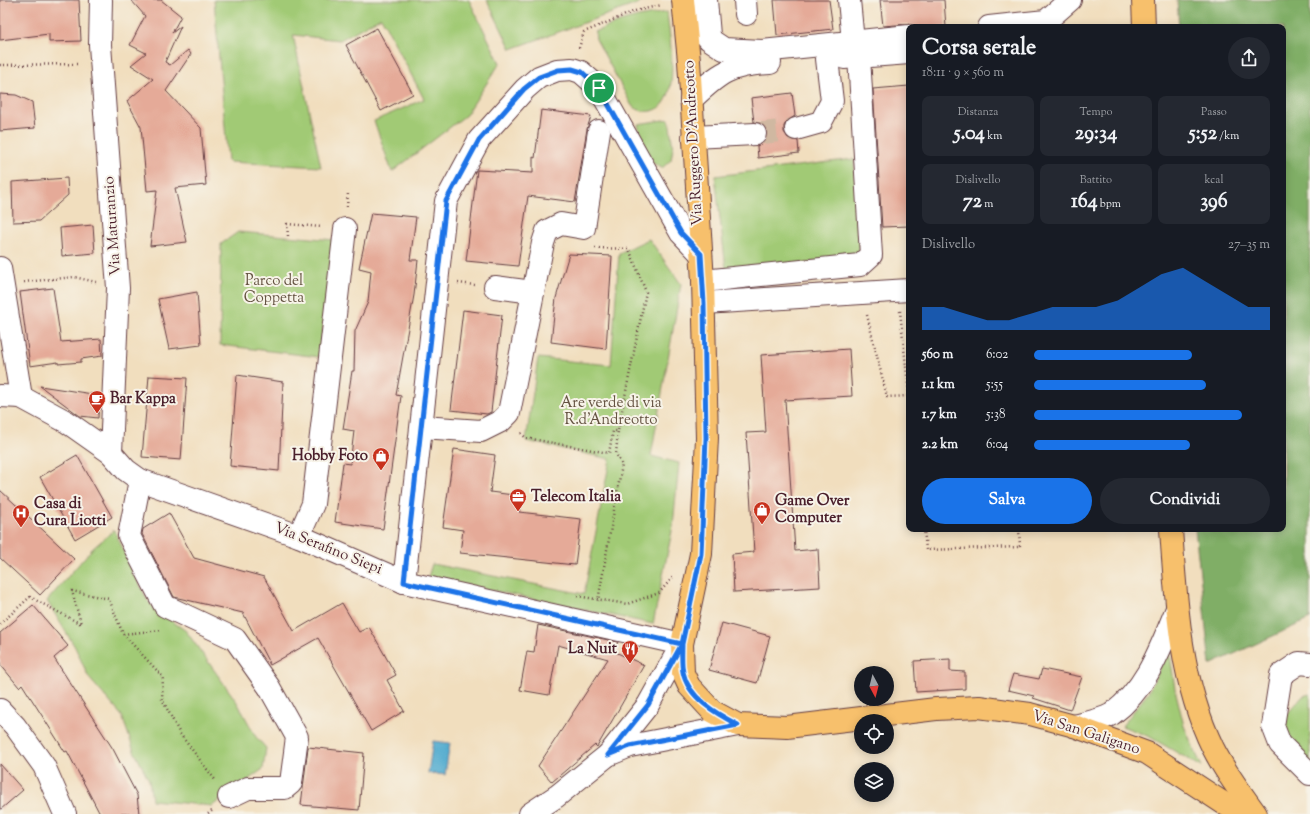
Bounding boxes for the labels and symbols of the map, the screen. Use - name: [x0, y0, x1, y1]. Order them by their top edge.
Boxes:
- street label: Via Ruggero D'Andreotto: [679, 60, 709, 226]
- pin: [582, 71, 616, 105]
- street label: Via Maturanzio: [99, 176, 127, 276]
- park label: Parco del Coppetta: [244, 271, 304, 309]
- cafe icon: Bar Kappa: [87, 389, 107, 414]
- place label: Bar Kappa: [110, 389, 176, 410]
- park label: Are verde di via R.d'Andreotto: [560, 393, 662, 431]
- place label: Hobby Foto: [292, 446, 368, 467]
- shop icon: Hobby Foto: [371, 446, 391, 471]
- office icon: Telecom Italia: [508, 487, 528, 512]
- place label: Telecom Italia: [531, 487, 621, 508]
- place label: Game Over Computer: [775, 491, 850, 529]
- place label: Casa di Cura Liotti: [34, 494, 107, 532]
- shop icon: Game Over Computer: [752, 500, 772, 525]
- hospital icon: Casa di Cura Liotti: [11, 503, 31, 528]
- street label: Via Serafino Siepi: [271, 518, 385, 580]
- place label: La Nuit: [568, 639, 618, 660]
- restaurant icon: La Nuit: [620, 639, 640, 664]
- north arrow: [854, 666, 894, 706]
- street label: Via San Galigano: [1029, 706, 1143, 760]

